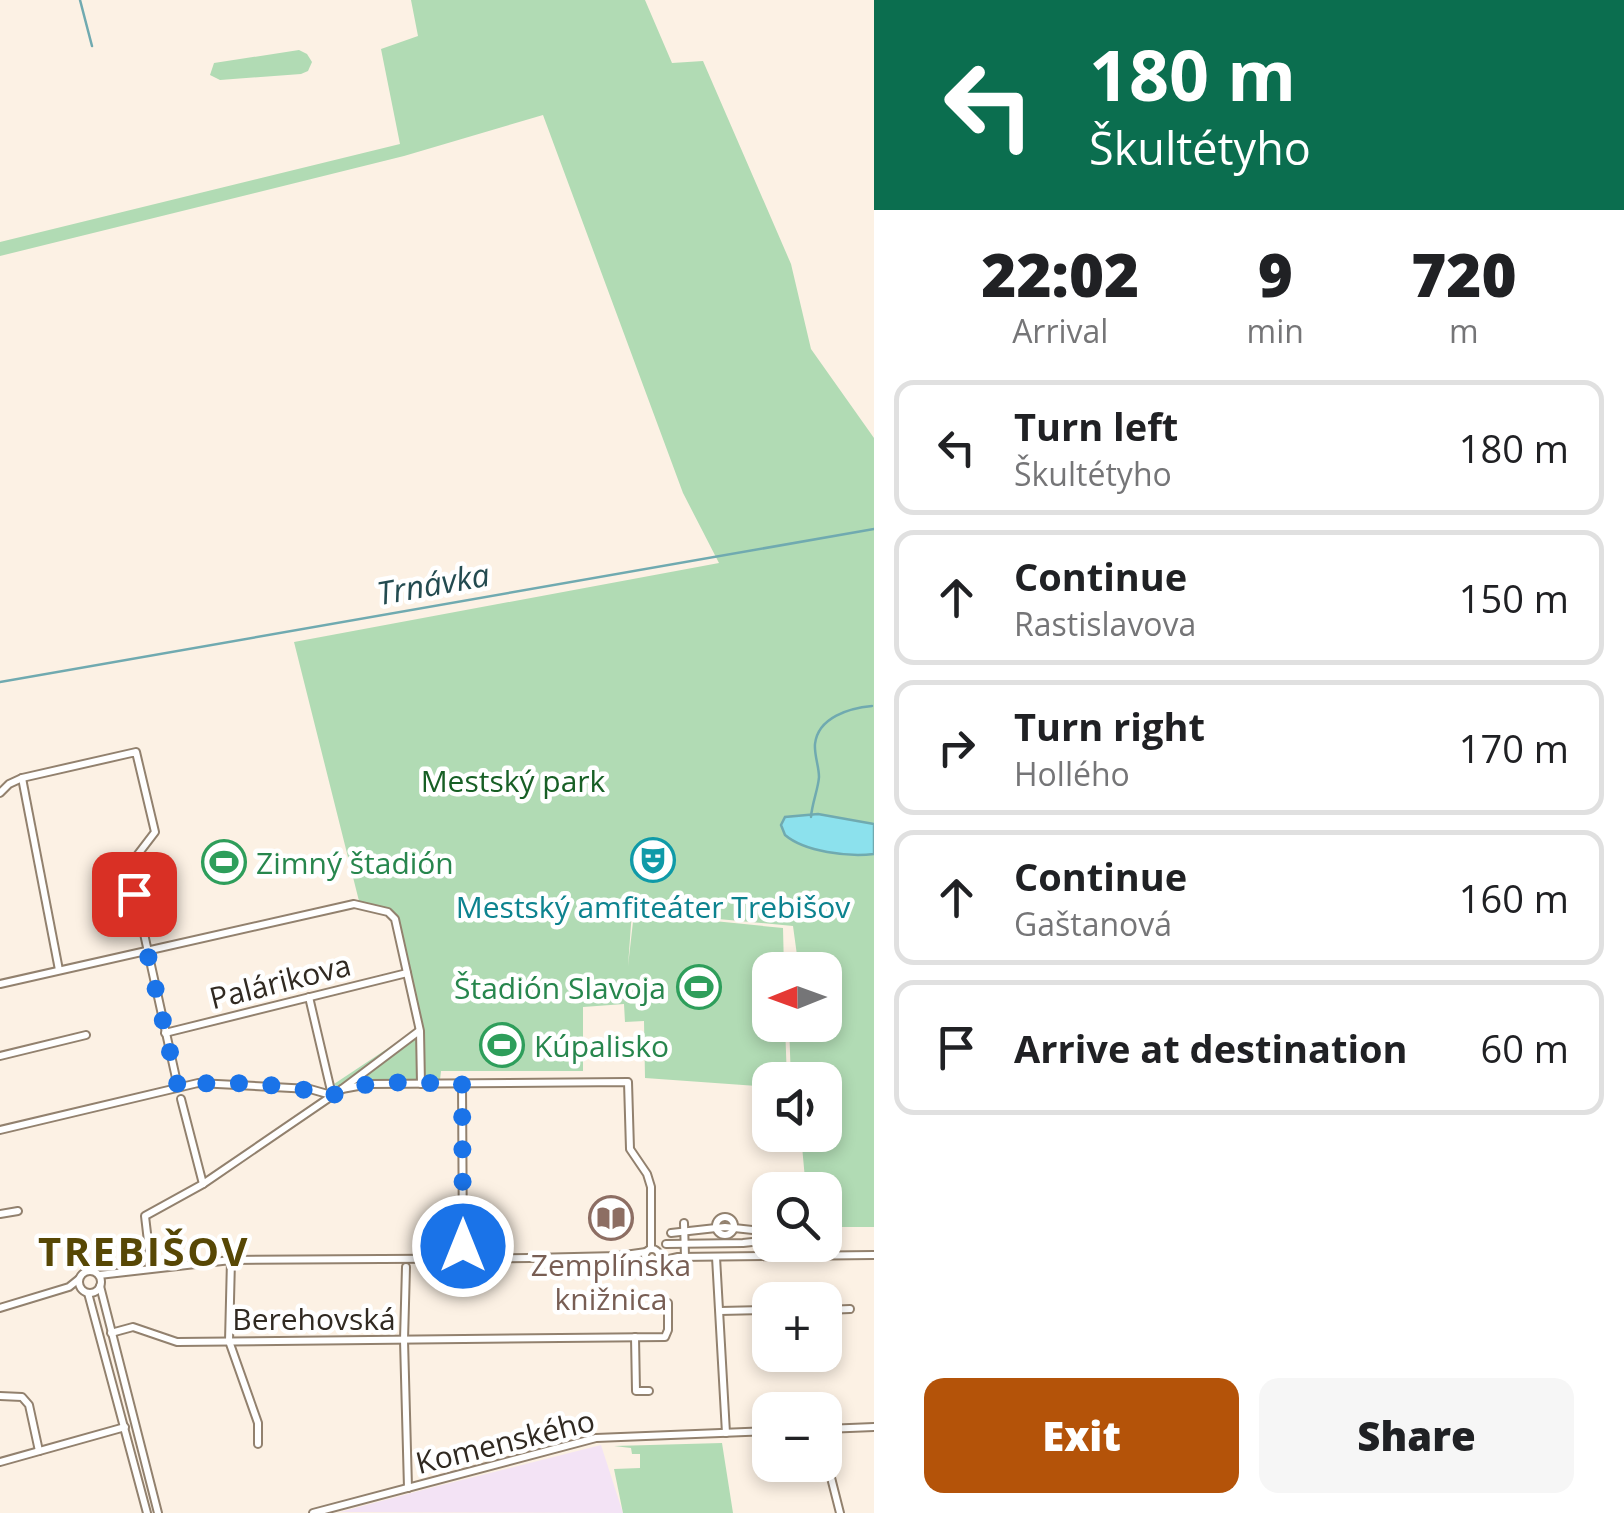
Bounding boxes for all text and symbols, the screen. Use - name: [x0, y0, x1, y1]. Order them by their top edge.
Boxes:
- text: 180 m: [1089, 26, 1296, 122]
- icon: left: [924, 40, 1054, 170]
- text: Škultétyho: [1089, 117, 1311, 178]
- text: 22:02: [981, 233, 1139, 315]
- text: 9: [1258, 233, 1293, 315]
- text: 720: [1411, 233, 1517, 315]
- text: Arrival: [1012, 309, 1108, 352]
- text: min: [1247, 309, 1304, 352]
- text: m: [1449, 309, 1479, 352]
- text: Turn left: [1014, 400, 1178, 452]
- icon: left: [929, 420, 984, 475]
- text: 180 m: [1459, 422, 1569, 474]
- text: Škultétyho: [1014, 452, 1172, 495]
- text: Continue: [1014, 550, 1187, 602]
- water label: Trnávka: [373, 552, 493, 614]
- icon: ahead: [929, 570, 984, 625]
- text: 150 m: [1459, 572, 1569, 624]
- text: Rastislavova: [1014, 602, 1196, 645]
- text: Turn right: [1014, 700, 1205, 752]
- icon: right: [929, 720, 984, 775]
- text: 170 m: [1459, 722, 1569, 774]
- text: Hollého: [1014, 752, 1130, 795]
- park label: Mestský park: [421, 760, 606, 801]
- theatre icon: Mestský amfiteáter Trebišov: [630, 837, 676, 883]
- sports icon: Zimný štadión: [201, 839, 247, 885]
- place label: Zimný štadión: [256, 842, 454, 883]
- text: Continue: [1014, 850, 1187, 902]
- pin: [92, 852, 177, 937]
- icon: arrive: [107, 867, 162, 922]
- icon: ahead: [929, 870, 984, 925]
- text: 160 m: [1459, 872, 1569, 924]
- place label: Mestský amfiteáter Trebišov: [456, 886, 850, 927]
- text: Gaštanová: [1014, 902, 1172, 945]
- street label: Palárikova: [205, 944, 355, 1018]
- north arrow: [752, 952, 842, 1042]
- map controls: [752, 952, 842, 1482]
- sports icon: Štadión Slavoja: [676, 964, 722, 1010]
- place label: Štadión Slavoja: [454, 967, 666, 1008]
- icon: arrive: [929, 1020, 984, 1075]
- sports icon: Kúpalisko: [479, 1022, 525, 1068]
- text: Arrive at destination: [1014, 1022, 1408, 1074]
- text: 60 m: [1480, 1022, 1569, 1074]
- place label: Kúpalisko: [534, 1025, 669, 1066]
- button: sound: [752, 1062, 842, 1152]
- button: search: [752, 1172, 842, 1262]
- position arrow: [411, 1194, 515, 1298]
- library icon: Zemplínska knižnica: [588, 1195, 634, 1241]
- district label: TREBIŠOV: [38, 1223, 250, 1278]
- place label: Zemplínska knižnica: [531, 1244, 691, 1319]
- button: +: [752, 1282, 842, 1372]
- street label: Berehovská: [232, 1298, 396, 1339]
- button: Exit: [924, 1378, 1239, 1493]
- button: Share: [1259, 1378, 1574, 1493]
- button: −: [752, 1392, 842, 1482]
- street label: Komenského: [411, 1399, 599, 1483]

